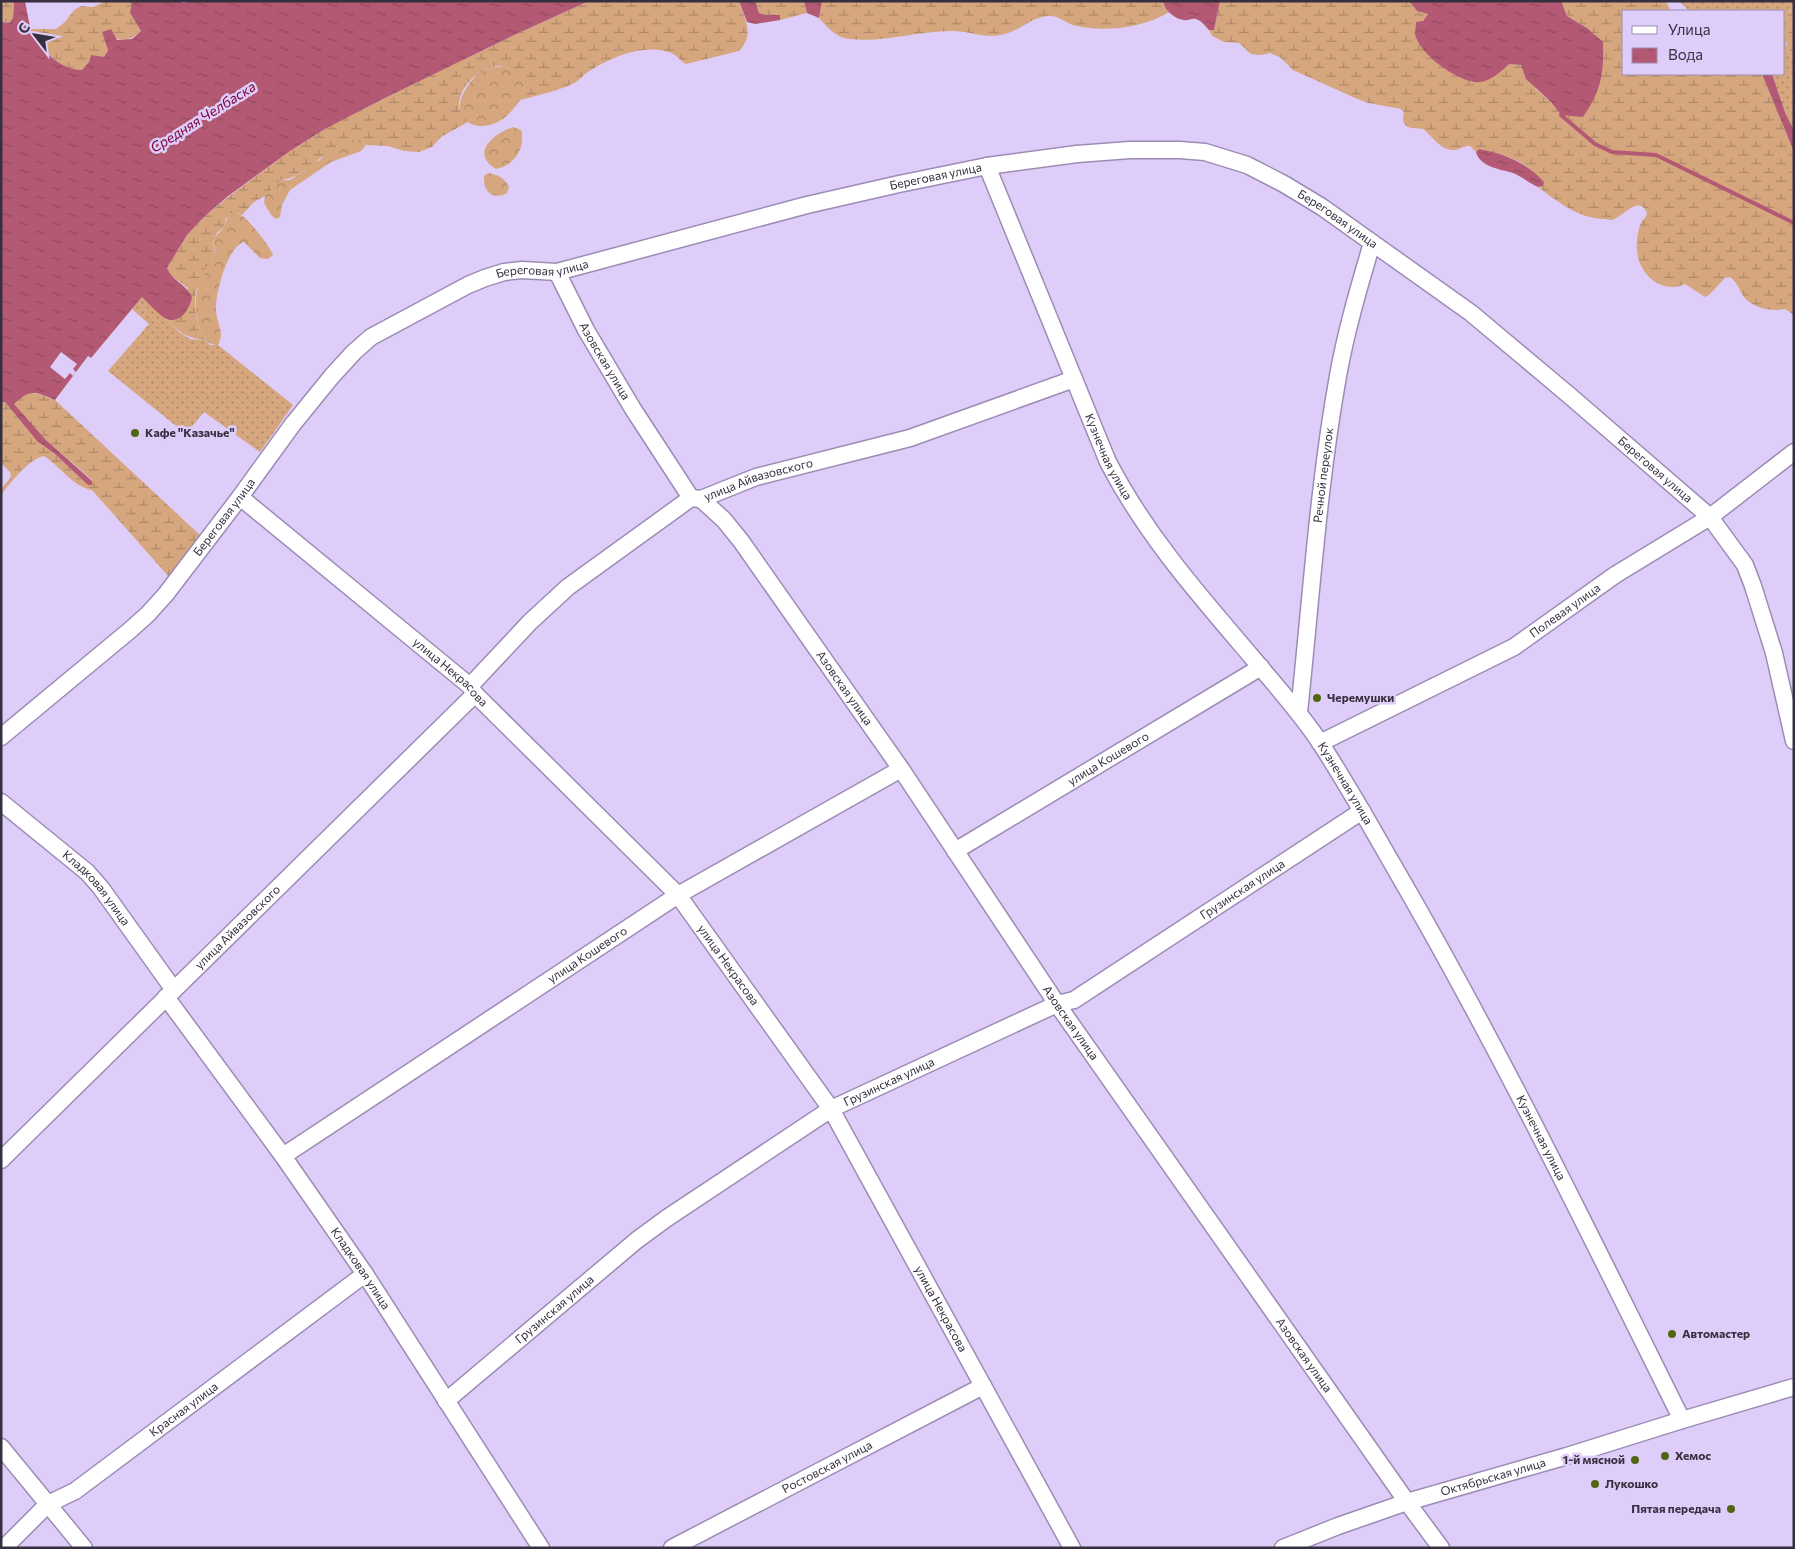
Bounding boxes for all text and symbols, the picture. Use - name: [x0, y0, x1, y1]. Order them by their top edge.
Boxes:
- north arrow: [10, 10, 60, 60]
- legend: [1622, 10, 1785, 75]
- text: С: [14, 20, 33, 37]
- text: Улица: [1668, 20, 1710, 38]
- text: Вода: [1668, 45, 1703, 63]
- water label: Средняя Челбаска: [147, 77, 259, 156]
- street label: Береговая улица: [888, 159, 983, 192]
- street label: Береговая улица: [1296, 186, 1381, 250]
- street label: Береговая улица: [494, 256, 590, 280]
- street label: Азовская улица: [577, 320, 634, 402]
- street label: Кузнечная улица: [1083, 411, 1136, 502]
- place label: Кафе "Казачье": [145, 425, 235, 439]
- street label: Речной переулок: [1310, 426, 1336, 524]
- marker: Кафе "Казачье": [129, 427, 141, 439]
- street label: Береговая улица: [1616, 433, 1696, 505]
- street label: улица Айвазовского: [702, 455, 814, 503]
- street label: Береговая улица: [190, 475, 257, 558]
- street label: Полевая улица: [1526, 580, 1602, 640]
- street label: улица Некрасова: [411, 634, 491, 709]
- street label: Азовская улица: [814, 648, 876, 728]
- place label: Черемушки: [1327, 690, 1394, 704]
- marker: Черемушки: [1311, 692, 1323, 704]
- street label: улица Кошевого: [1065, 728, 1151, 788]
- street label: Кузнечная улица: [1316, 739, 1376, 827]
- street label: Кладковая улица: [60, 847, 134, 928]
- street label: Грузинская улица: [1197, 856, 1287, 922]
- street label: улица Айвазовского: [192, 882, 283, 971]
- street label: улица Некрасова: [695, 921, 763, 1008]
- street label: улица Кошевого: [545, 923, 629, 985]
- street label: Азовская улица: [1041, 982, 1102, 1062]
- street label: Грузинская улица: [841, 1054, 936, 1108]
- street label: Кузнечная улица: [1514, 1092, 1569, 1182]
- street label: Кладковая улица: [329, 1224, 394, 1312]
- street label: улица Некрасова: [912, 1263, 971, 1354]
- street label: Грузинская улица: [512, 1272, 596, 1346]
- street label: Азовская улица: [1274, 1315, 1336, 1395]
- place label: Автомастер: [1682, 1326, 1750, 1340]
- marker: Автомастер: [1666, 1328, 1678, 1340]
- street label: Красная улица: [146, 1379, 220, 1439]
- street label: Ростовская улица: [779, 1437, 874, 1495]
- place label: Хемос: [1675, 1448, 1711, 1462]
- marker: Хемос: [1659, 1450, 1671, 1462]
- place label: 1-й мясной: [1563, 1452, 1625, 1466]
- marker: 1-й мясной: [1629, 1454, 1641, 1466]
- street label: Октябрьская улица: [1439, 1455, 1547, 1498]
- place label: Лукошко: [1605, 1476, 1658, 1490]
- marker: Лукошко: [1589, 1478, 1601, 1490]
- place label: Пятая передача: [1631, 1501, 1721, 1515]
- marker: Пятая передача: [1725, 1503, 1737, 1515]

